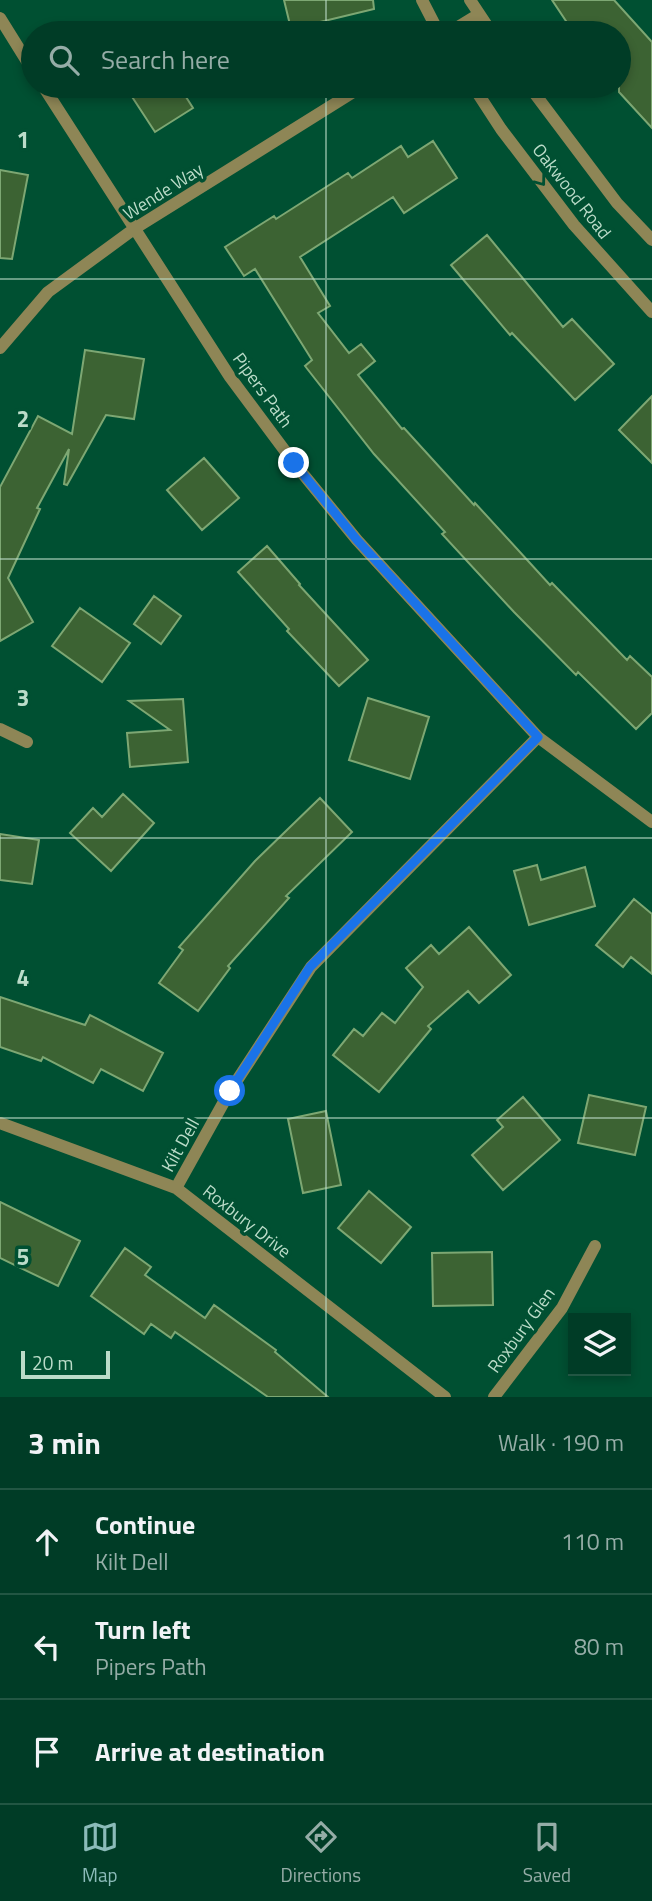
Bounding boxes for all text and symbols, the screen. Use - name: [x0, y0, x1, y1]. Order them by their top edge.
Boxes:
- search box: [21, 21, 631, 98]
- text: Search here: [101, 40, 230, 79]
- icon: search: [45, 41, 83, 79]
- text: 1: [17, 122, 29, 157]
- street label: Oakwood Road: [526, 138, 618, 244]
- street label: Wende Way: [118, 155, 209, 226]
- one-way arrow: [532, 174, 545, 186]
- street label: Pipers Path: [226, 347, 300, 433]
- text: 2: [17, 401, 29, 436]
- route end: [278, 447, 309, 478]
- text: 3: [17, 680, 29, 715]
- text: 4: [17, 960, 29, 995]
- route start: [214, 1075, 245, 1106]
- street label: Kilt Dell: [154, 1113, 206, 1177]
- street label: Roxbury Drive: [197, 1178, 297, 1264]
- text: 5: [17, 1239, 29, 1274]
- street label: Roxbury Glen: [481, 1282, 561, 1378]
- map controls: [568, 1313, 631, 1376]
- button: layers: [568, 1313, 631, 1376]
- scale bar: [21, 1348, 110, 1380]
- text: 20 m: [32, 1348, 73, 1377]
- text: 3 min: [28, 1420, 101, 1466]
- text: Walk · 190 m: [498, 1425, 624, 1460]
- text: Continue: [95, 1505, 195, 1544]
- icon: ahead: [28, 1523, 66, 1561]
- text: 110 m: [561, 1524, 624, 1559]
- text: Kilt Dell: [95, 1544, 169, 1579]
- text: Turn left: [95, 1610, 190, 1649]
- icon: left: [28, 1628, 66, 1666]
- text: 80 m: [574, 1629, 624, 1664]
- text: Pipers Path: [95, 1649, 207, 1684]
- text: Arrive at destination: [95, 1732, 325, 1771]
- icon: arrive: [28, 1733, 66, 1771]
- tab: Map: [81, 1818, 119, 1889]
- tab: Directions: [281, 1818, 361, 1889]
- tab: Saved: [523, 1818, 571, 1889]

